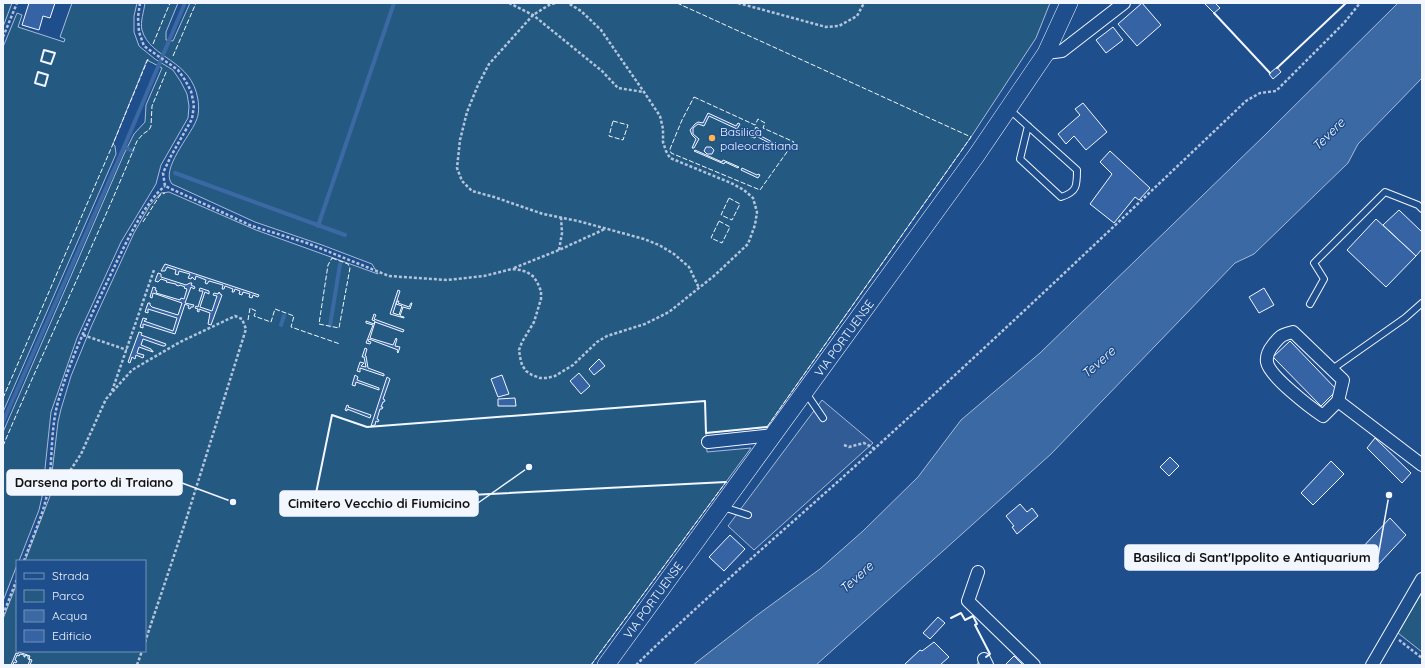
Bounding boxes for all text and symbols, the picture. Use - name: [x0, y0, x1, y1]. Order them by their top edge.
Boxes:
- water label: Tevere: [1308, 114, 1348, 154]
- place label: Basilica paleocristiana: [720, 124, 798, 153]
- marker: Basilica paleocristiana: [707, 133, 717, 143]
- street label: VIA PORTUENSE: [811, 297, 877, 379]
- water label: Tevere: [1078, 342, 1119, 381]
- callout: Darsena porto di Traiano: [7, 470, 182, 495]
- text: Darsena porto di Traiano: [15, 474, 173, 490]
- callout: Cimitero Vecchio di Fiumicino: [280, 491, 478, 516]
- text: Cimitero Vecchio di Fiumicino: [288, 495, 470, 511]
- callout: Basilica di Sant'Ippolito e Antiquarium: [1125, 545, 1378, 570]
- text: Basilica di Sant'Ippolito e Antiquarium: [1133, 549, 1371, 565]
- water label: Tevere: [836, 557, 877, 596]
- street label: VIA PORTUENSE: [620, 559, 686, 641]
- legend: [16, 560, 146, 652]
- text: Strada: [52, 568, 89, 583]
- text: Parco: [52, 588, 84, 603]
- text: Acqua: [52, 608, 87, 623]
- text: Edificio: [52, 628, 92, 643]

